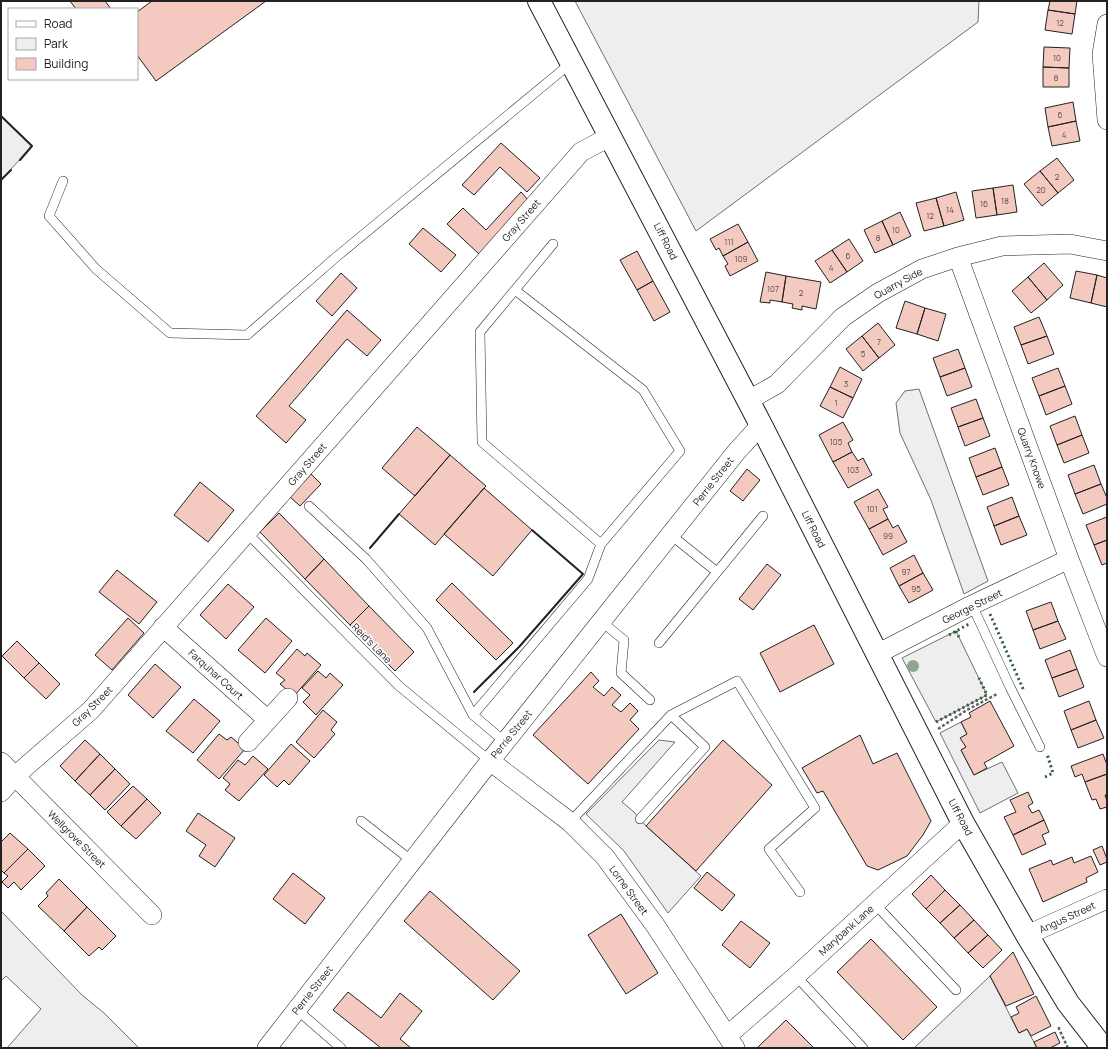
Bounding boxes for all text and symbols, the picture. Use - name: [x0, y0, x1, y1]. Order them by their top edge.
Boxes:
- legend: [8, 8, 138, 80]
- text: Road: [44, 15, 72, 32]
- house number: 12: [1056, 17, 1064, 28]
- text: Park: [44, 35, 69, 52]
- house number: 10: [1053, 52, 1061, 63]
- text: Building: [44, 55, 88, 72]
- house number: 8: [1054, 72, 1059, 83]
- house number: 6: [1058, 109, 1063, 120]
- house number: 4: [1062, 129, 1067, 140]
- house number: 2: [1055, 171, 1060, 182]
- house number: 20: [1036, 184, 1046, 195]
- house number: 18: [1001, 195, 1009, 206]
- street label: Gray Street: [499, 196, 543, 244]
- house number: 16: [980, 198, 988, 209]
- house number: 14: [946, 204, 954, 215]
- house number: 12: [926, 210, 934, 221]
- street label: Liff Road: [651, 220, 681, 262]
- house number: 10: [892, 224, 900, 235]
- house number: 8: [876, 232, 881, 243]
- house number: 111: [724, 236, 734, 247]
- house number: 6: [846, 250, 851, 261]
- house number: 109: [735, 253, 748, 264]
- house number: 4: [829, 262, 834, 273]
- street label: Quarry Side: [871, 264, 925, 302]
- house number: 107: [767, 283, 779, 294]
- house number: 2: [799, 287, 804, 298]
- house number: 7: [877, 336, 881, 347]
- house number: 5: [861, 348, 866, 359]
- house number: 3: [844, 378, 848, 389]
- house number: 1: [834, 397, 838, 408]
- street label: Quarry Knowe: [1014, 426, 1050, 491]
- house number: 105: [830, 436, 843, 447]
- street label: Gray Street: [285, 440, 329, 488]
- street label: Perrie Street: [689, 454, 737, 508]
- house number: 103: [847, 464, 859, 475]
- house number: 101: [866, 503, 878, 514]
- street label: Liff Road: [799, 508, 829, 550]
- house number: 99: [883, 530, 893, 541]
- house number: 97: [902, 566, 910, 577]
- house number: 95: [911, 583, 921, 594]
- street label: George Street: [940, 585, 1004, 627]
- street label: Reid's Lane: [349, 620, 395, 666]
- street label: Farquhar Court: [185, 646, 247, 702]
- street label: Gray Street: [69, 683, 115, 729]
- street label: Perrie Street: [487, 707, 535, 761]
- street label: Liff Road: [945, 796, 977, 838]
- street label: Wellgrove Street: [45, 807, 109, 871]
- street label: Lorne Street: [606, 863, 652, 917]
- street label: Angus Street: [1037, 898, 1097, 936]
- street label: Marybank Lane: [815, 901, 877, 958]
- street label: Perrie Street: [288, 963, 336, 1017]

